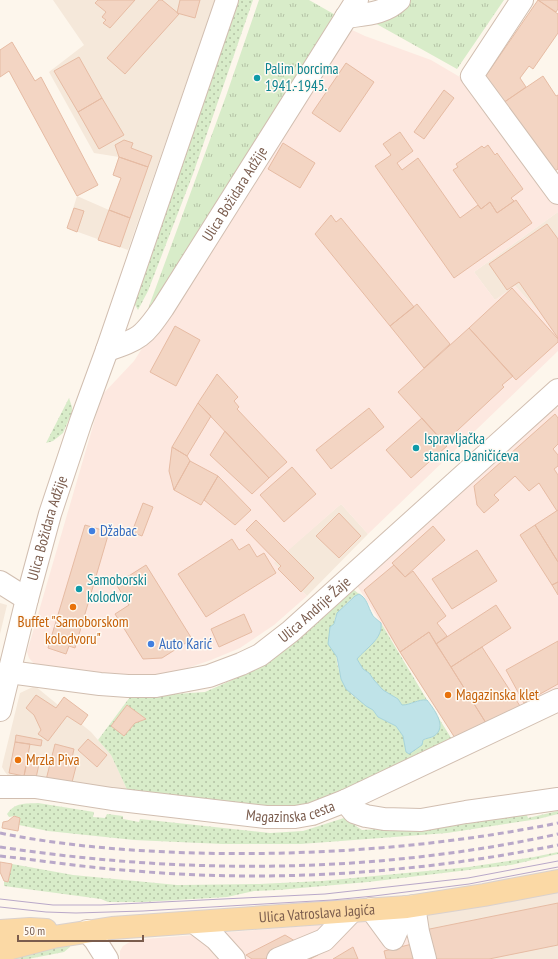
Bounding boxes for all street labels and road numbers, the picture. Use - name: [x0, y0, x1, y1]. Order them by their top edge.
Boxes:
- street label: Ulica Božidara Adžije: [197, 143, 271, 245]
- street label: Ulica Božidara Adžije: [22, 473, 71, 582]
- street label: Ulica Andrije Žaje: [274, 572, 354, 646]
- street label: Magazinska cesta: [245, 796, 337, 826]
- street label: Ulica Vatroslava Jagića: [258, 899, 376, 927]

